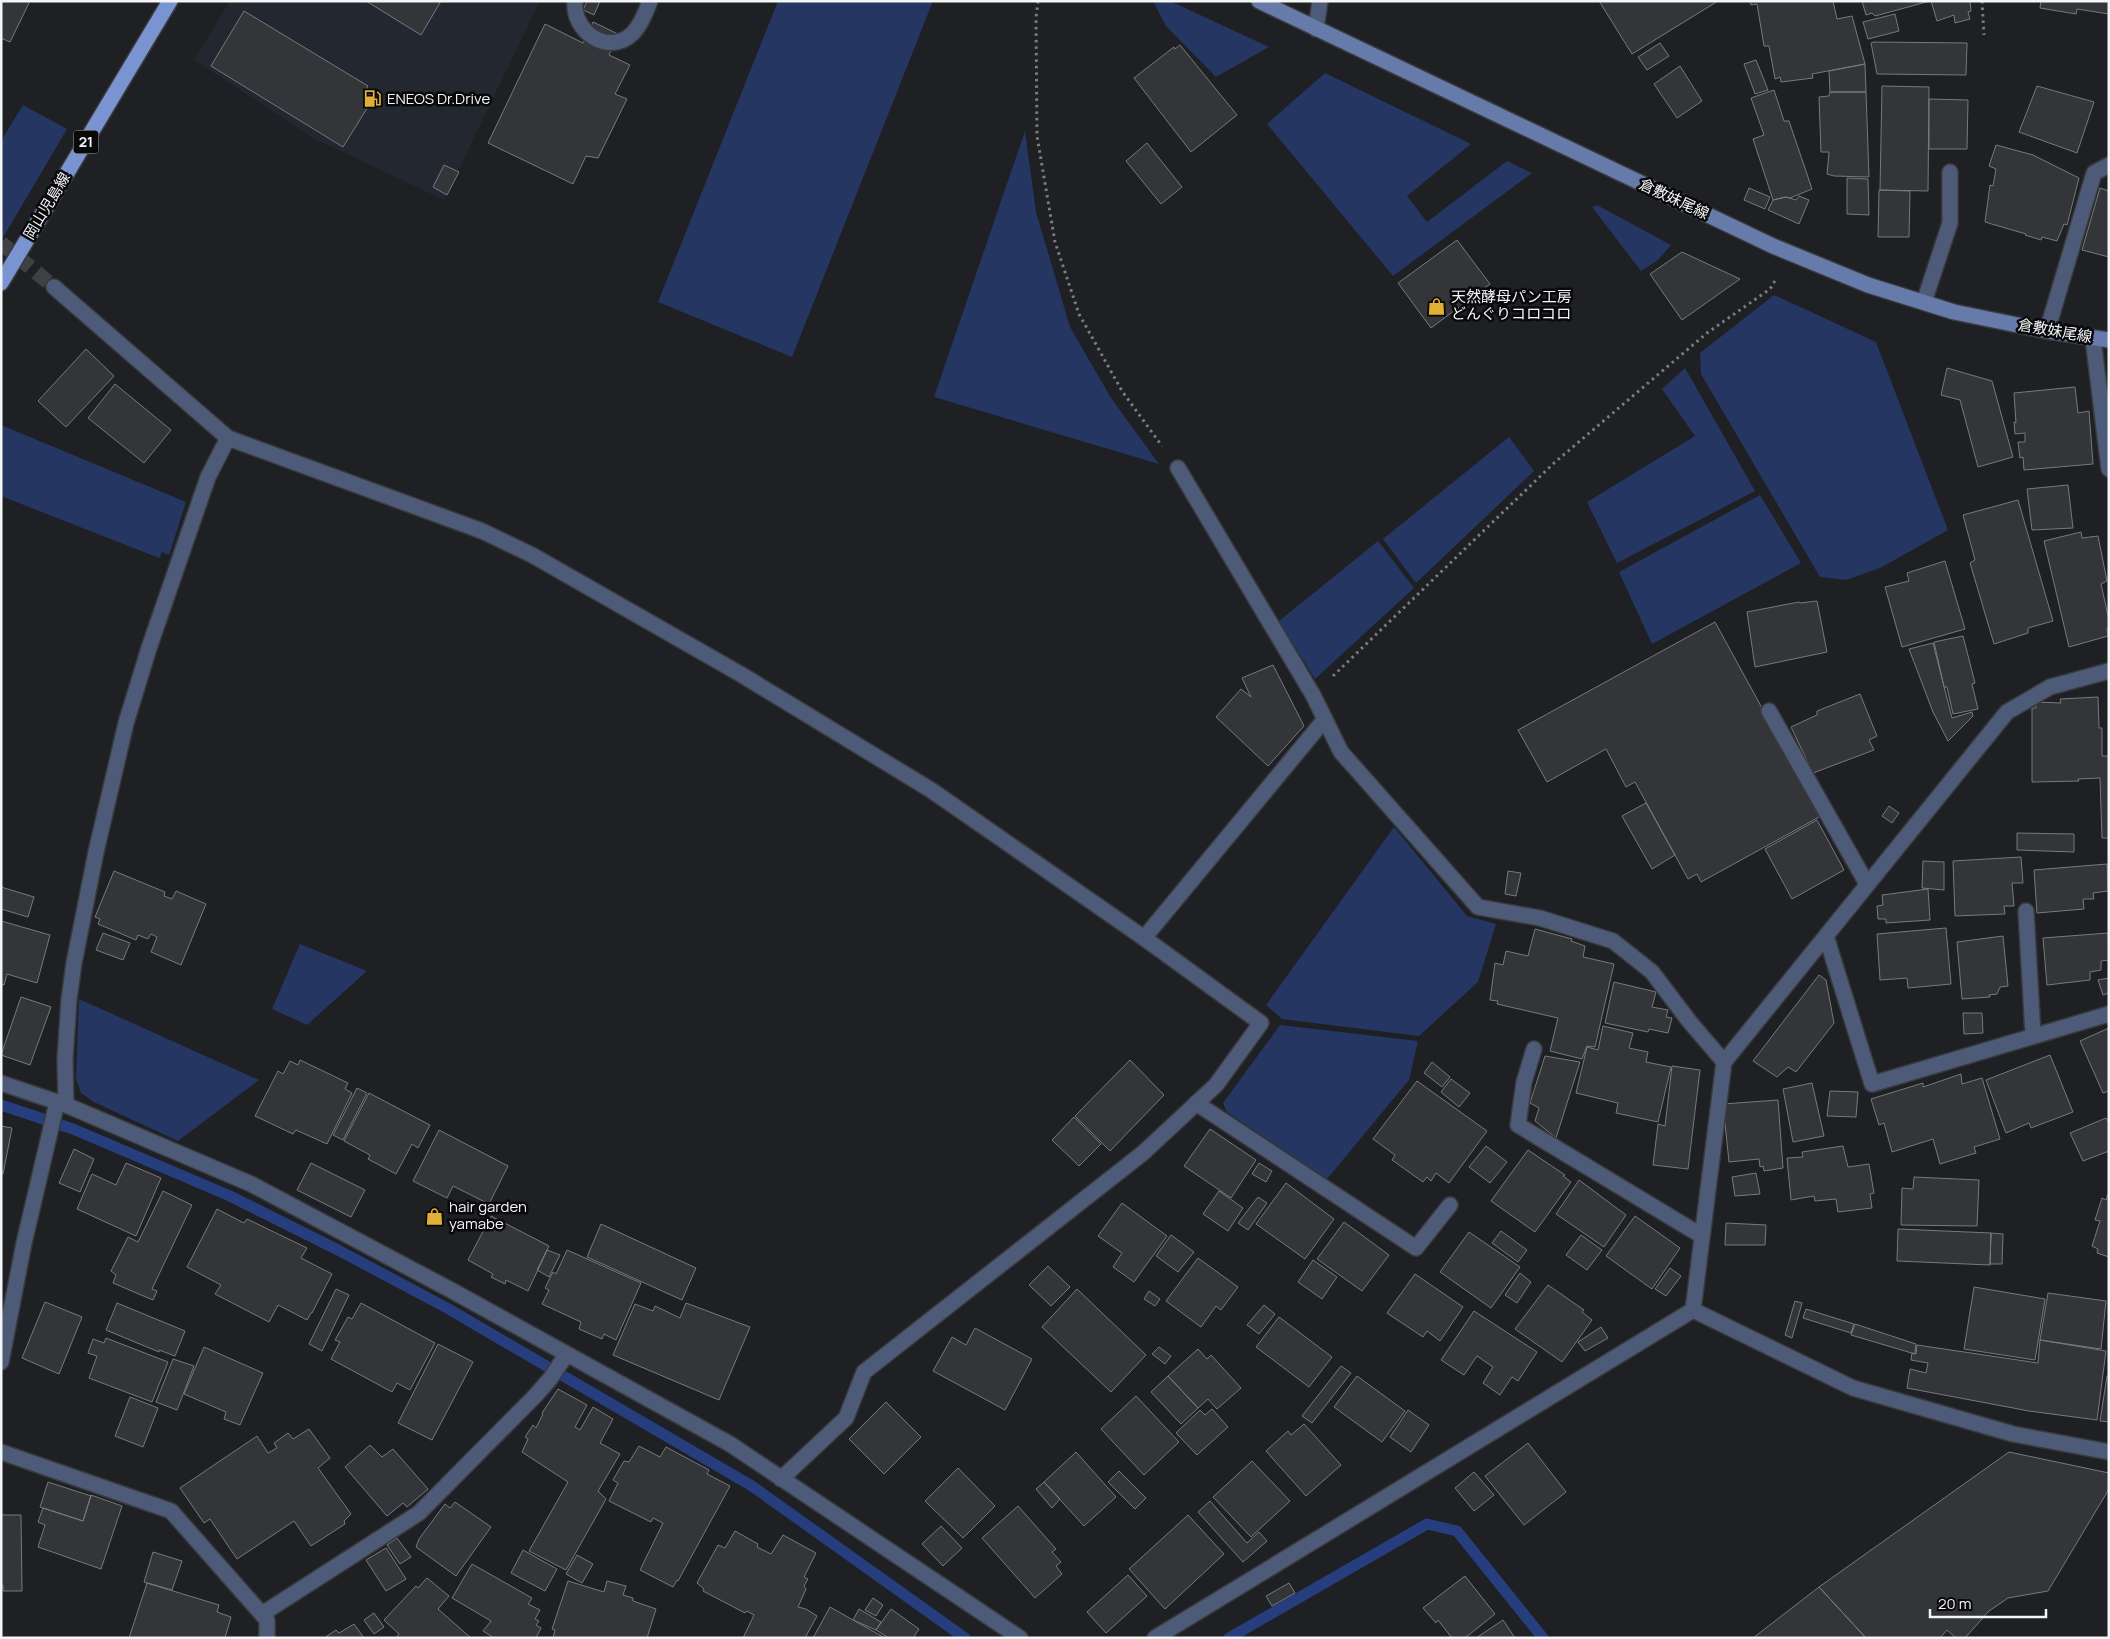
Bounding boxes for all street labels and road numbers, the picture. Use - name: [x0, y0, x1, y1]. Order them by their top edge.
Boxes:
- road number: 21: [74, 130, 98, 154]
- street label: 岡山児島線: [18, 168, 75, 243]
- street label: 倉敷妹尾線: [1636, 173, 1713, 224]
- street label: 倉敷妹尾線: [2016, 314, 2094, 347]

